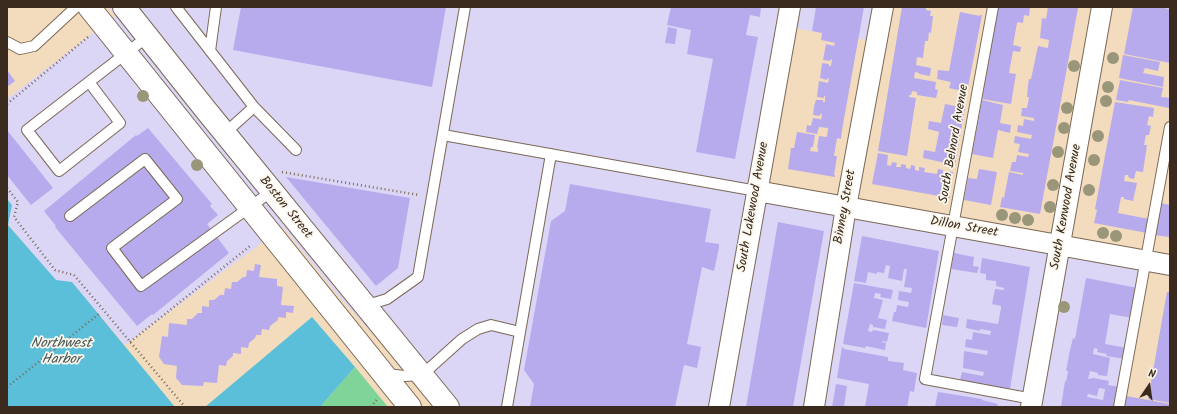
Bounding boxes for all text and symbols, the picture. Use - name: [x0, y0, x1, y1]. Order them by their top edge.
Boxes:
- street label: South Belnord Avenue: [937, 83, 973, 205]
- street label: South Lakewood Avenue: [735, 141, 773, 273]
- street label: South Kenwood Avenue: [1048, 143, 1086, 271]
- street label: Binney Street: [832, 169, 860, 245]
- street label: Boston Street: [255, 174, 315, 242]
- street label: Dillon Street: [929, 214, 999, 242]
- water label: Northwest Harbor: [31, 337, 91, 370]
- text: N: [1146, 365, 1157, 384]
- north arrow: [1129, 366, 1169, 406]

